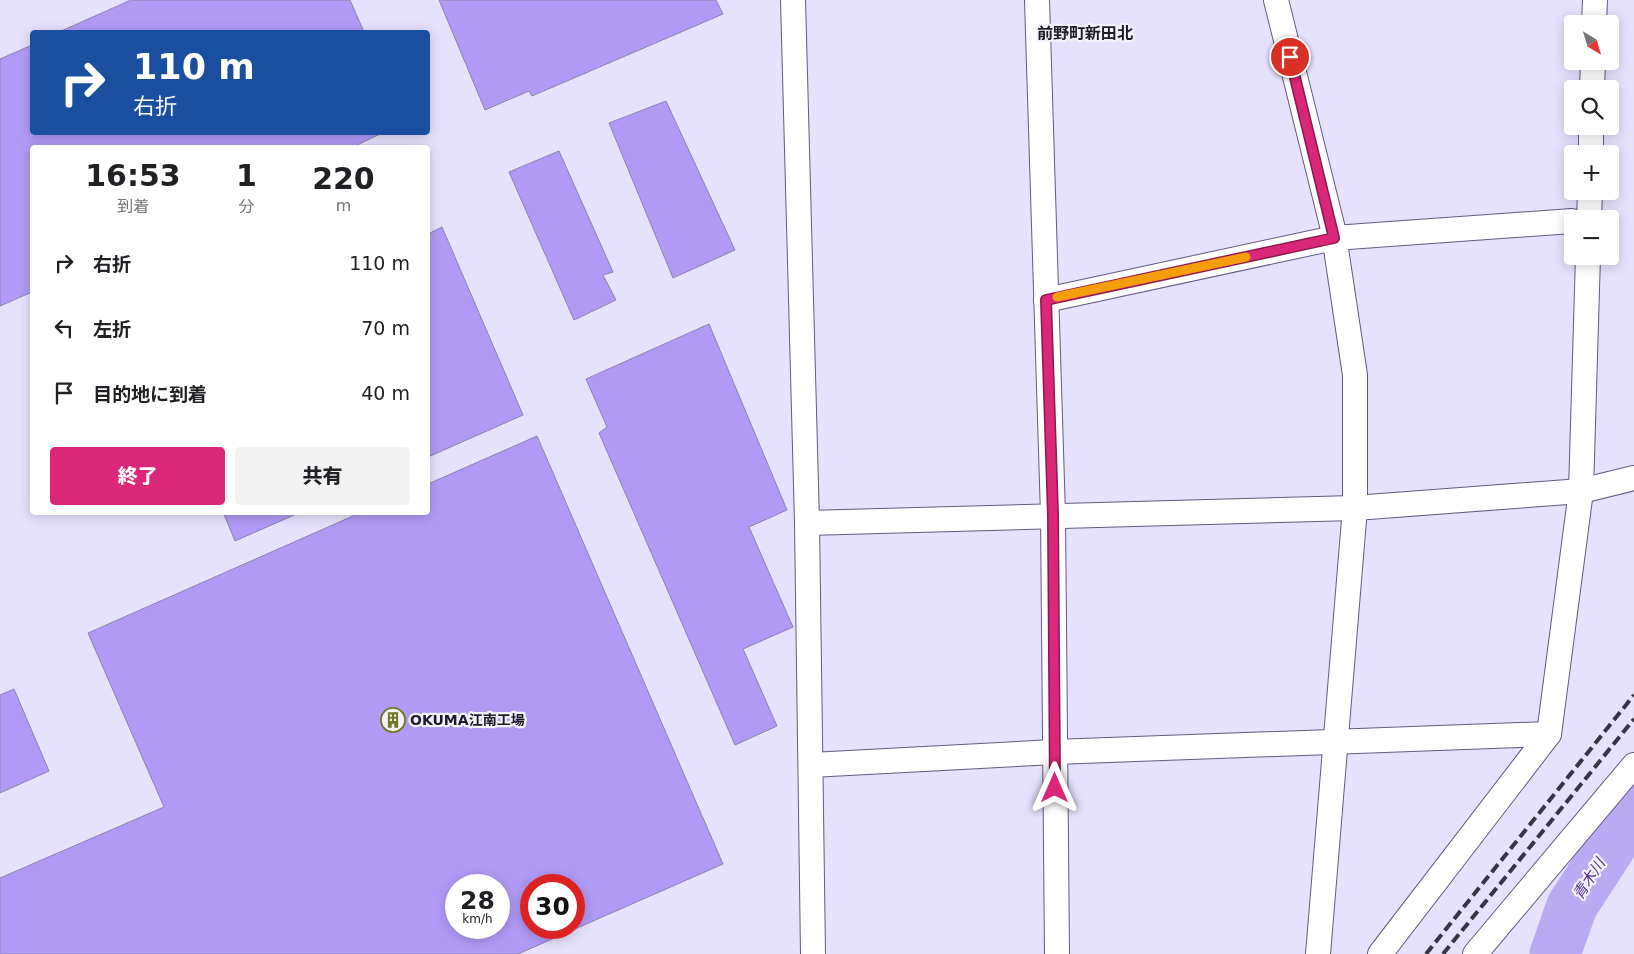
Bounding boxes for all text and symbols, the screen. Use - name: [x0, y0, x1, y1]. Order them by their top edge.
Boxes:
- north arrow: [1564, 15, 1619, 70]
- map controls: [1564, 15, 1619, 265]
- district label: 前野町新田北: [1037, 24, 1133, 43]
- pin: [1269, 36, 1311, 78]
- icon: arrive: [1276, 43, 1304, 71]
- text: 110 m: [133, 47, 255, 87]
- icon: right: [50, 50, 115, 115]
- button: search: [1564, 80, 1619, 135]
- text: 右折: [133, 94, 177, 119]
- button: +: [1564, 145, 1619, 200]
- text: 16:53: [85, 158, 181, 193]
- text: 1: [236, 158, 257, 193]
- text: 220: [312, 161, 375, 196]
- text: m: [336, 196, 351, 215]
- text: 到着: [117, 197, 149, 216]
- text: 分: [238, 197, 254, 216]
- button: −: [1564, 210, 1619, 265]
- icon: right: [50, 249, 78, 277]
- text: 110 m: [349, 252, 410, 274]
- text: 右折: [93, 253, 131, 275]
- icon: left: [50, 314, 78, 342]
- text: 70 m: [361, 317, 410, 339]
- text: 左折: [93, 318, 131, 340]
- icon: arrive: [50, 379, 78, 407]
- text: 40 m: [361, 382, 410, 404]
- text: 目的地に到着: [93, 383, 207, 405]
- button: 終了: [50, 447, 225, 505]
- button: 共有: [235, 447, 410, 505]
- building icon: OKUMA江南工場: [380, 707, 406, 733]
- place label: OKUMA江南工場: [410, 712, 525, 728]
- position arrow: [1028, 761, 1080, 813]
- water label: 青木川: [1569, 854, 1610, 903]
- speed limit sign: 30: [520, 874, 585, 939]
- text: 28: [460, 886, 495, 915]
- text: km/h: [462, 912, 493, 926]

